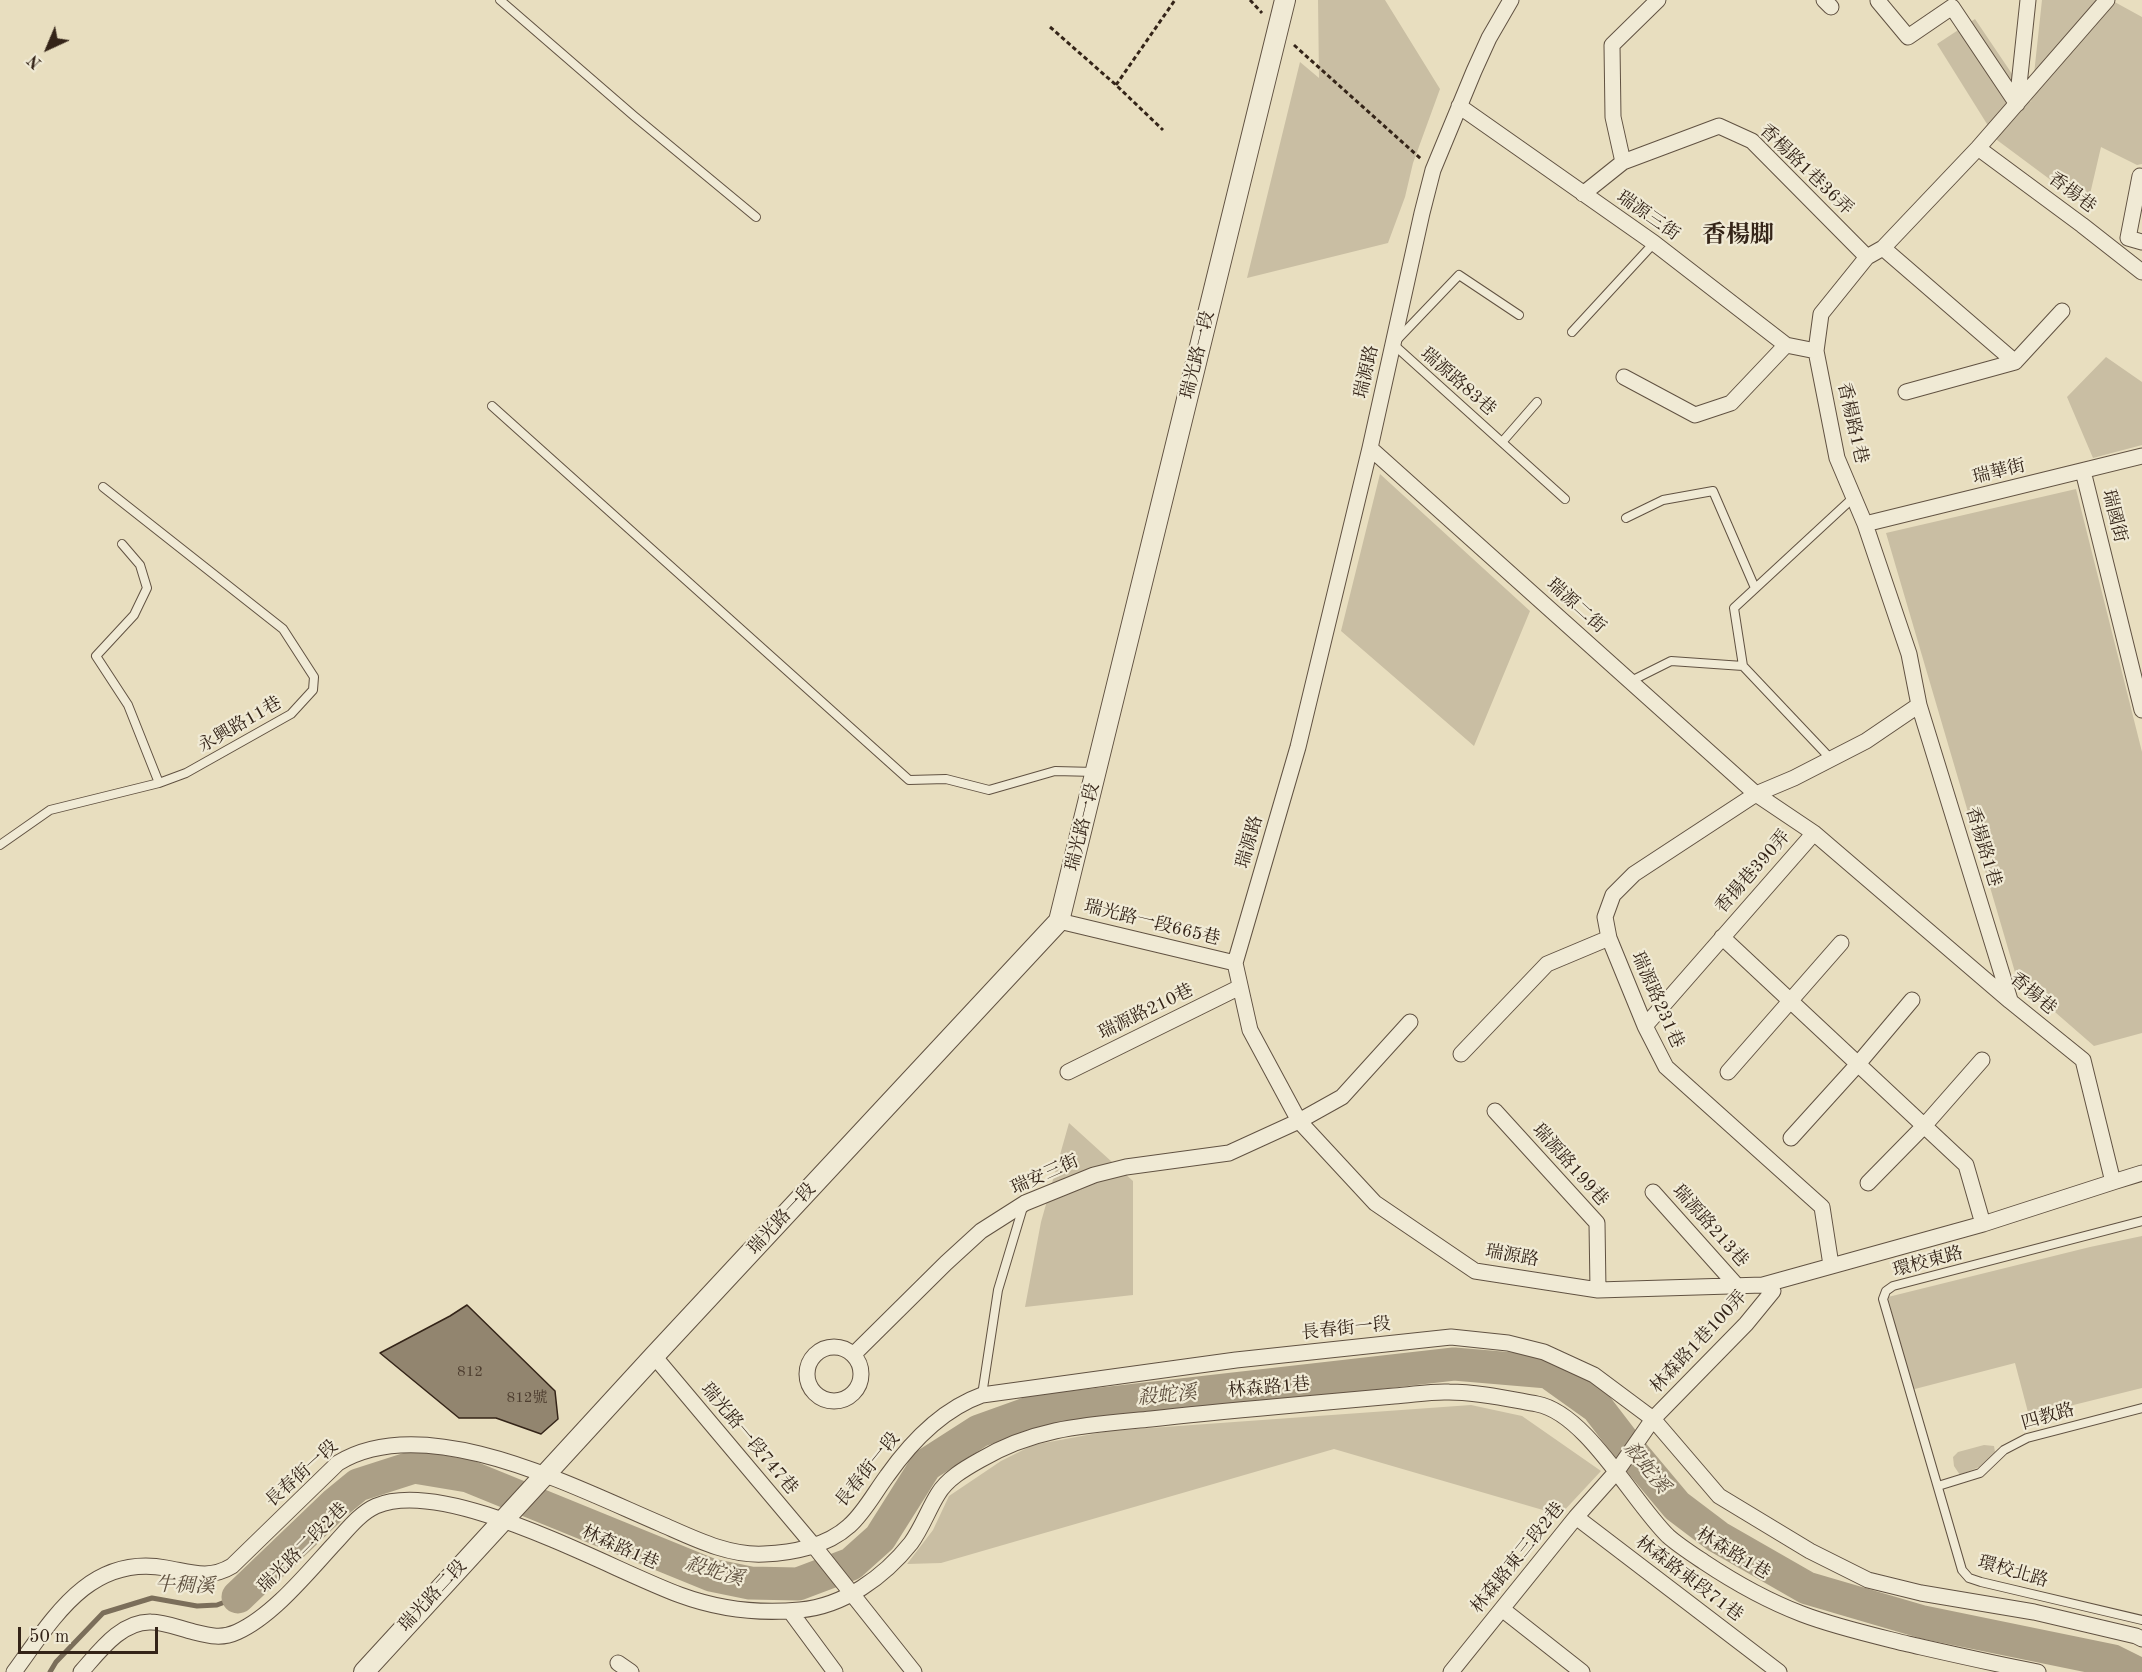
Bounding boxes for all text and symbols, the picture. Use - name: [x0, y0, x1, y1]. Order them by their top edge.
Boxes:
- north arrow: [18, 18, 78, 78]
- text: N: [26, 51, 45, 71]
- street label: 香楊路1巷36弄: [1755, 120, 1857, 220]
- street label: 香揚巷: [2044, 168, 2100, 218]
- street label: 瑞源三街: [1612, 187, 1684, 245]
- district label: 香楊脚: [1702, 222, 1774, 250]
- street label: 瑞光路一段: [1177, 309, 1219, 401]
- street label: 瑞源路: [1350, 343, 1384, 401]
- street label: 瑞源路83巷: [1416, 343, 1500, 421]
- street label: 香楊路1巷: [1832, 380, 1872, 466]
- street label: 瑞華街: [1970, 455, 2028, 489]
- street label: 瑞國街: [2097, 487, 2131, 545]
- street label: 瑞源二街: [1542, 574, 1610, 638]
- street label: 永興路11巷: [194, 692, 286, 758]
- street label: 瑞光路一段: [1062, 781, 1104, 873]
- street label: 香揚路1巷: [1961, 804, 2005, 890]
- street label: 瑞源路: [1232, 813, 1268, 871]
- street label: 香揚巷390弄: [1711, 826, 1795, 918]
- street label: 瑞光路一段665巷: [1082, 896, 1222, 950]
- street label: 瑞源路231巷: [1626, 948, 1688, 1052]
- street label: 香揚巷: [2005, 968, 2061, 1020]
- street label: 瑞源路210巷: [1095, 980, 1197, 1044]
- street label: 瑞源路199巷: [1527, 1119, 1613, 1211]
- street label: 瑞安三街: [1008, 1150, 1082, 1200]
- street label: 瑞光路一段: [743, 1179, 821, 1259]
- street label: 瑞源路213巷: [1667, 1180, 1753, 1272]
- street label: 瑞源路: [1484, 1241, 1540, 1271]
- street label: 環校東路: [1890, 1242, 1966, 1282]
- street label: 林森路1巷100弄: [1646, 1286, 1752, 1398]
- street label: 長春街一段: [1300, 1314, 1392, 1344]
- house number: 812: [457, 1363, 483, 1381]
- street label: 林森路1巷: [1227, 1374, 1311, 1402]
- street label: 瑞光路一段747巷: [696, 1379, 802, 1499]
- water label: 殺蛇溪: [1136, 1381, 1198, 1411]
- house number: 812號: [506, 1389, 548, 1407]
- street label: 四教路: [2019, 1399, 2077, 1435]
- street label: 長春街一段: [831, 1428, 905, 1512]
- street label: 長春街一段: [261, 1436, 343, 1512]
- water label: 殺蛇溪: [1618, 1437, 1674, 1499]
- street label: 瑞光路二段2巷: [253, 1498, 353, 1598]
- street label: 林森路東三段2巷: [1467, 1498, 1569, 1618]
- street label: 林森路1巷: [578, 1521, 662, 1575]
- street label: 林森路1巷: [1692, 1524, 1774, 1584]
- street label: 林森路東段71巷: [1631, 1532, 1747, 1626]
- water label: 殺蛇溪: [682, 1552, 746, 1592]
- street label: 環校北路: [1975, 1552, 2051, 1592]
- street label: 瑞光路二段: [394, 1556, 472, 1636]
- water label: 牛稠溪: [155, 1573, 215, 1599]
- scale bar: [21, 1615, 160, 1653]
- text: 50 m: [29, 1628, 69, 1646]

